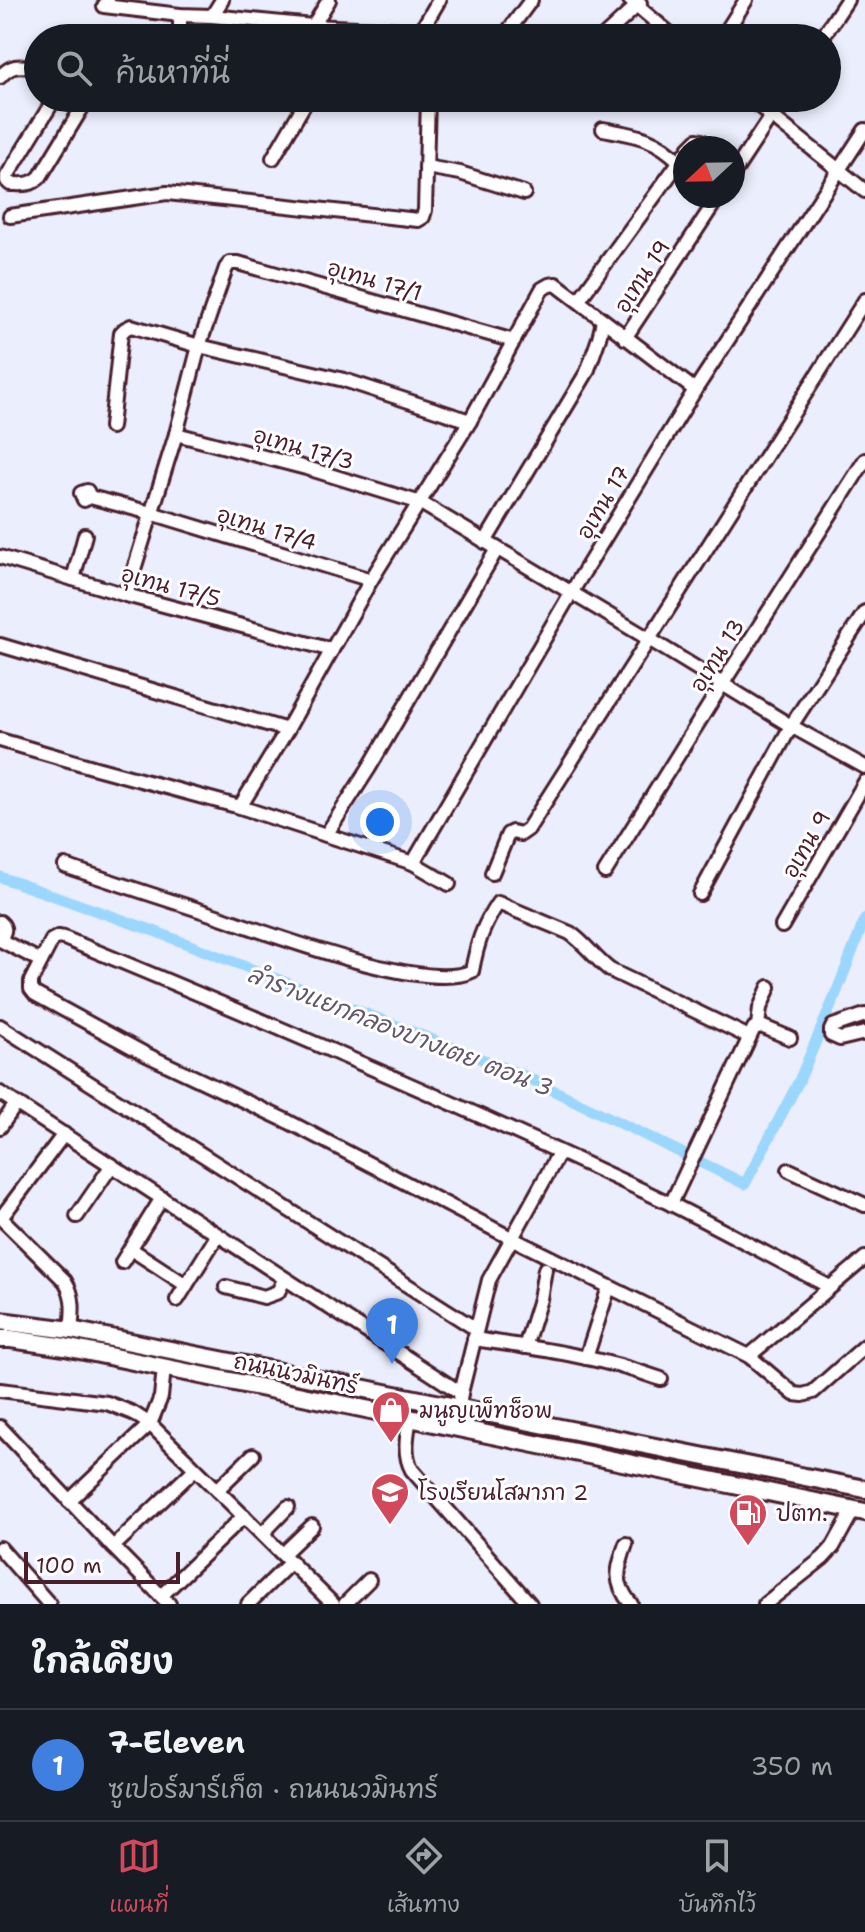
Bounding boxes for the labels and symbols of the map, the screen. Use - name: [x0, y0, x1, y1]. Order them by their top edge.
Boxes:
- north arrow: [673, 136, 745, 208]
- street label: อุเทน 19: [608, 234, 678, 319]
- street label: อุเทน 17/1: [324, 253, 425, 310]
- street label: อุเทน 17/3: [250, 420, 357, 479]
- street label: อุเทน 17: [570, 460, 638, 545]
- street label: อุเทน 17/4: [213, 500, 320, 559]
- street label: อุเทน 17/5: [118, 559, 224, 616]
- street label: อุเทน 13: [684, 613, 753, 698]
- your location: [360, 802, 400, 842]
- street label: อุเทน 9: [776, 805, 839, 884]
- water label: ลำรางแยกคลองบางเตย ตอน 3: [243, 958, 557, 1104]
- pin: 1: [366, 1298, 418, 1364]
- street label: ถนนนวมินทร์: [231, 1346, 361, 1401]
- shop icon: มนูญเพ็ทช็อพ: [370, 1389, 412, 1444]
- place label: มนูญเพ็ทช็อพ: [419, 1396, 552, 1427]
- school or university icon: โรงเรียนโสมาภา 2: [369, 1471, 411, 1526]
- place label: โรงเรียนโสมาภา 2: [418, 1478, 588, 1507]
- fuel station icon: ปตท.: [727, 1492, 769, 1547]
- place label: ปตท.: [776, 1499, 828, 1528]
- scale bar: [24, 1548, 180, 1584]

